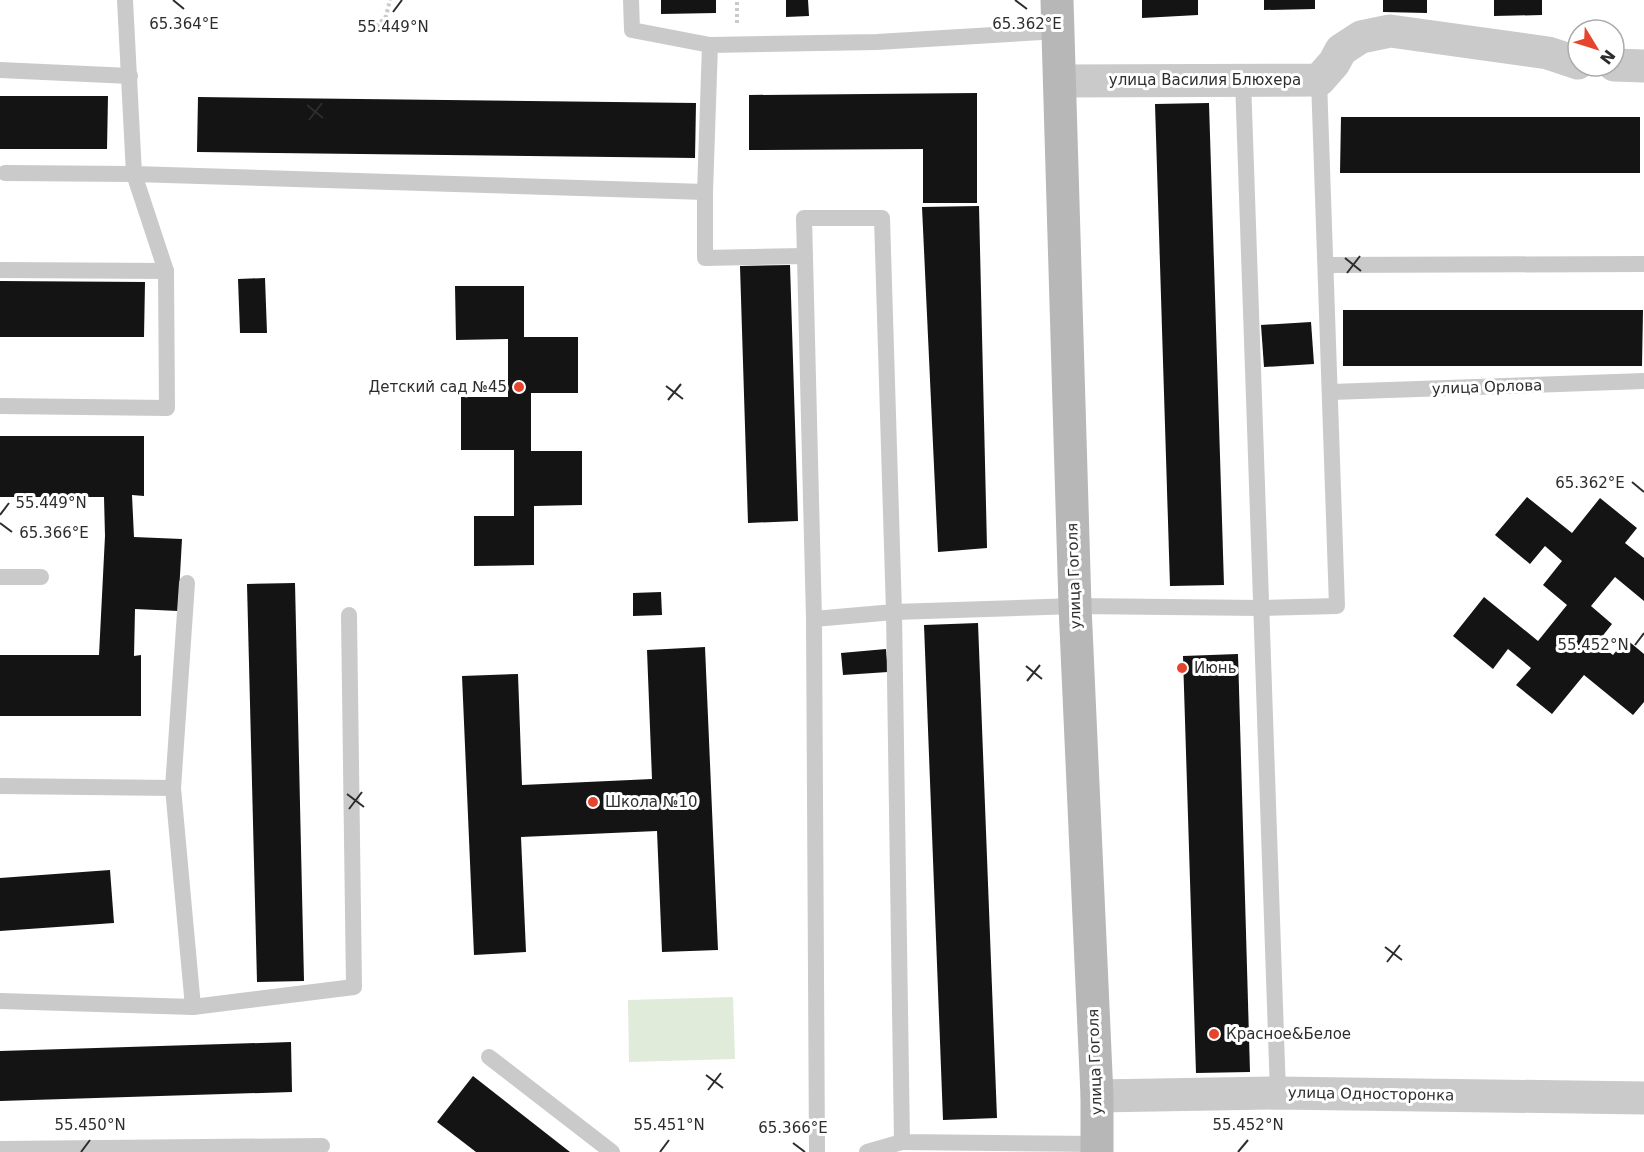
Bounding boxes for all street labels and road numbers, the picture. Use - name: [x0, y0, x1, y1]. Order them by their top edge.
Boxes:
- street label: улица Василия Блюхера: [1109, 71, 1301, 89]
- street label: улица Орлова: [1431, 376, 1543, 398]
- street label: улица Гоголя: [1063, 523, 1085, 629]
- street label: улица Гоголя: [1084, 1009, 1106, 1115]
- street label: улица Односторонка: [1288, 1084, 1454, 1104]

